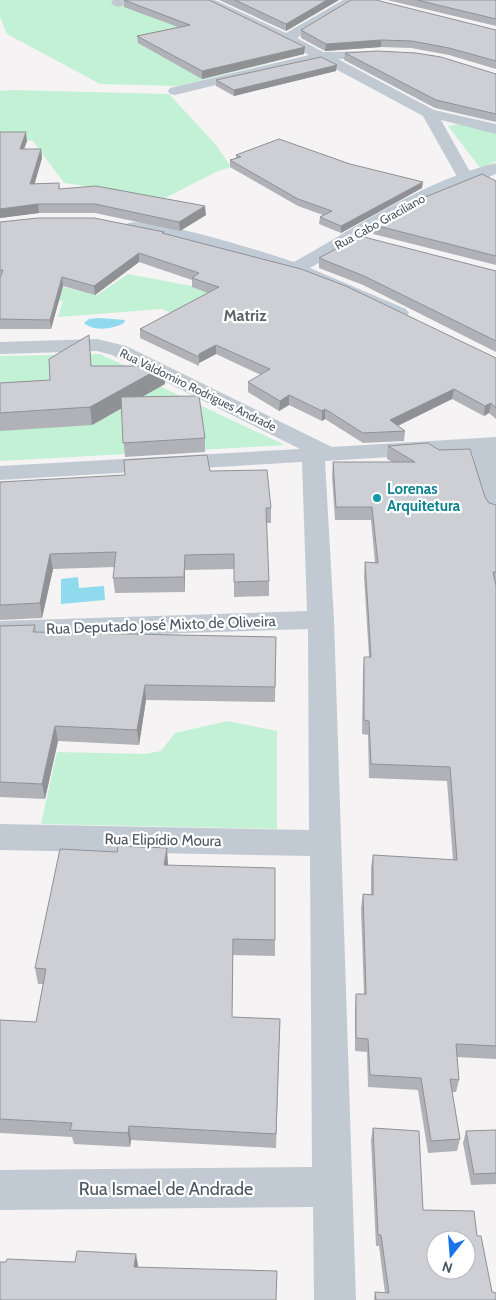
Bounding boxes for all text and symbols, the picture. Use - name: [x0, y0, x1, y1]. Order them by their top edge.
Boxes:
- street label: Rua Cabo Graciliano: [332, 190, 428, 253]
- district label: Matriz: [223, 306, 267, 325]
- street label: Rua Valdomiro Rodrigues Andrade: [118, 345, 279, 434]
- place label: Lorenas Arquitetura: [387, 480, 461, 515]
- marker: Lorenas Arquitetura: [371, 492, 383, 504]
- street label: Rua Deputado José Mixto de Oliveira: [46, 612, 277, 638]
- street label: Rua Elipídio Moura: [104, 830, 222, 850]
- street label: Rua Ismael de Andrade: [79, 1178, 253, 1200]
- north arrow: [426, 1230, 476, 1280]
- text: N: [440, 1257, 455, 1277]

